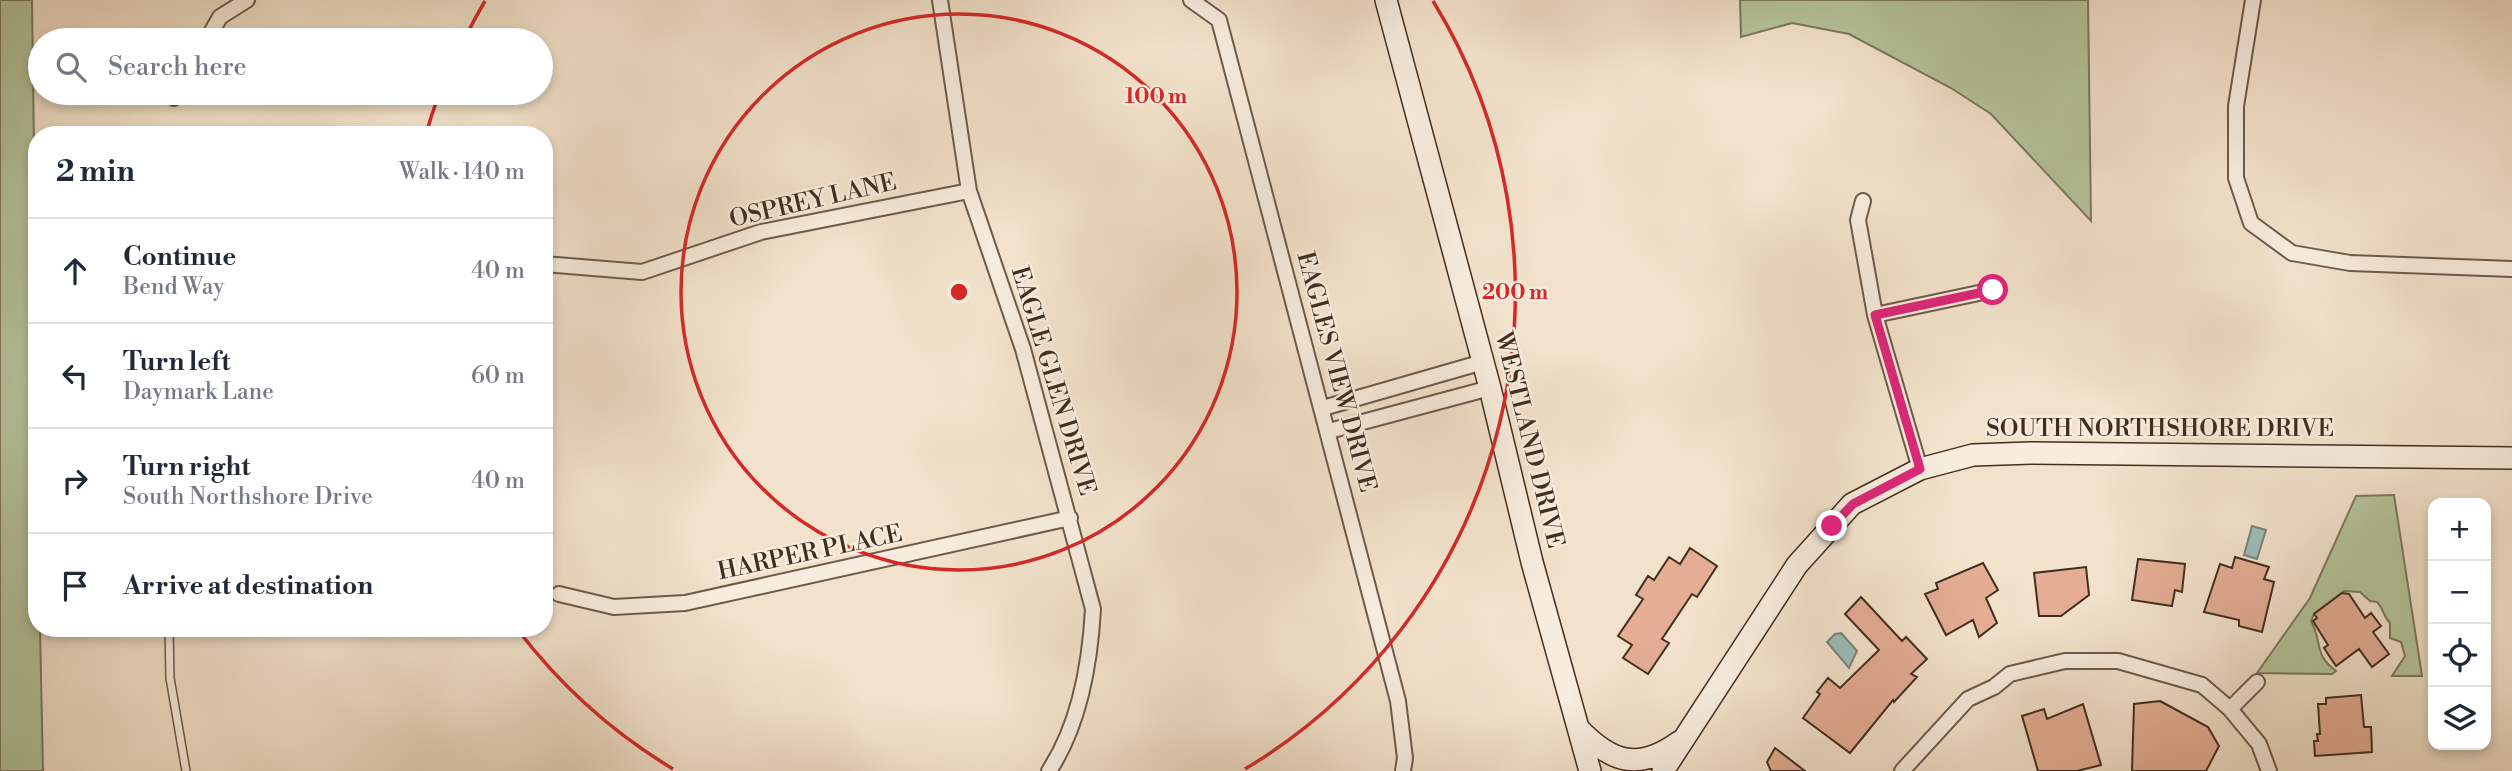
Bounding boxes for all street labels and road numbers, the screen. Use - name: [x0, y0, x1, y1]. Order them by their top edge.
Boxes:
- street label: OSPREY LANE: [727, 167, 899, 235]
- street label: EAGLES VIEW DRIVE: [1289, 248, 1383, 496]
- street label: EAGLE GLEN DRIVE: [1004, 263, 1102, 499]
- street label: WESTLAND DRIVE: [1487, 328, 1570, 551]
- street label: SOUTH NORTHSHORE DRIVE: [1986, 414, 2334, 444]
- street label: HARPER PLACE: [715, 519, 905, 587]

